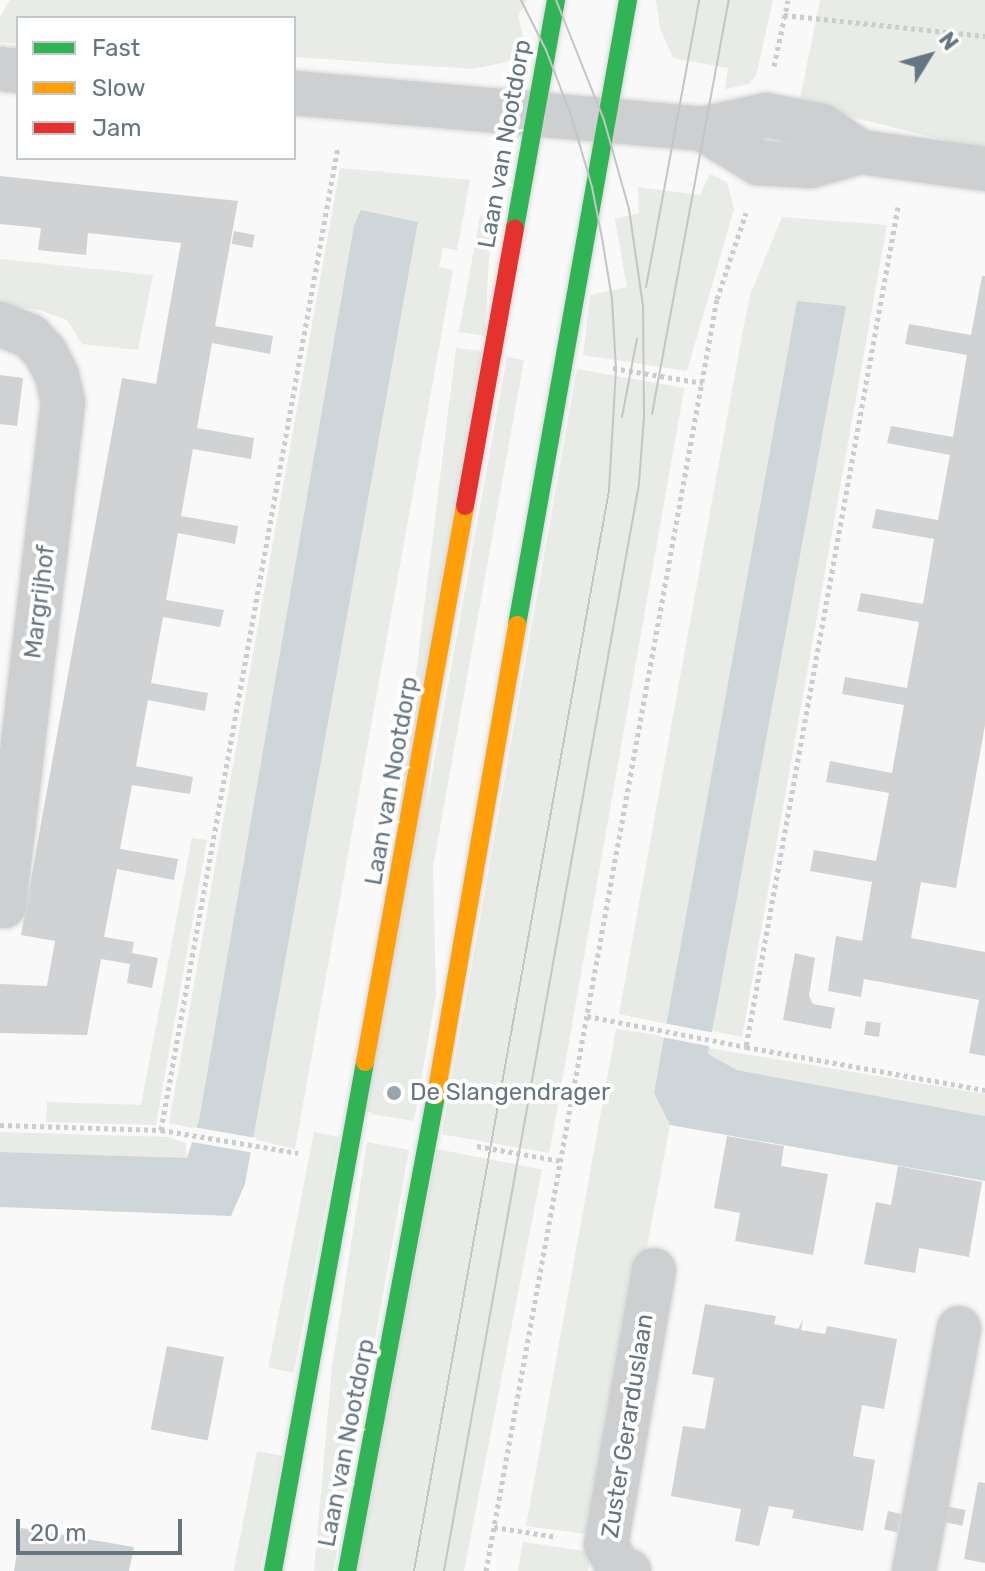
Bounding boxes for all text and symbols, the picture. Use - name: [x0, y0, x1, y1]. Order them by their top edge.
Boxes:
- legend: [16, 16, 296, 160]
- north arrow: [889, 16, 969, 96]
- text: N: [933, 27, 964, 56]
- text: Fast: [92, 34, 140, 62]
- street label: Laan van Nootdorp: [472, 37, 538, 251]
- text: Slow: [92, 74, 145, 102]
- text: Jam: [92, 114, 142, 142]
- street label: Margrijhof: [19, 544, 61, 660]
- street label: Laan van Nootdorp: [359, 674, 425, 888]
- place label: De Slangendrager: [410, 1079, 610, 1107]
- marker: De Slangendrager: [385, 1084, 403, 1102]
- street label: Zuster Gerarduslaan: [596, 1312, 660, 1540]
- street label: Laan van Nootdorp: [313, 1336, 381, 1550]
- scale bar: [20, 1503, 186, 1553]
- text: 20 m: [30, 1519, 87, 1547]

